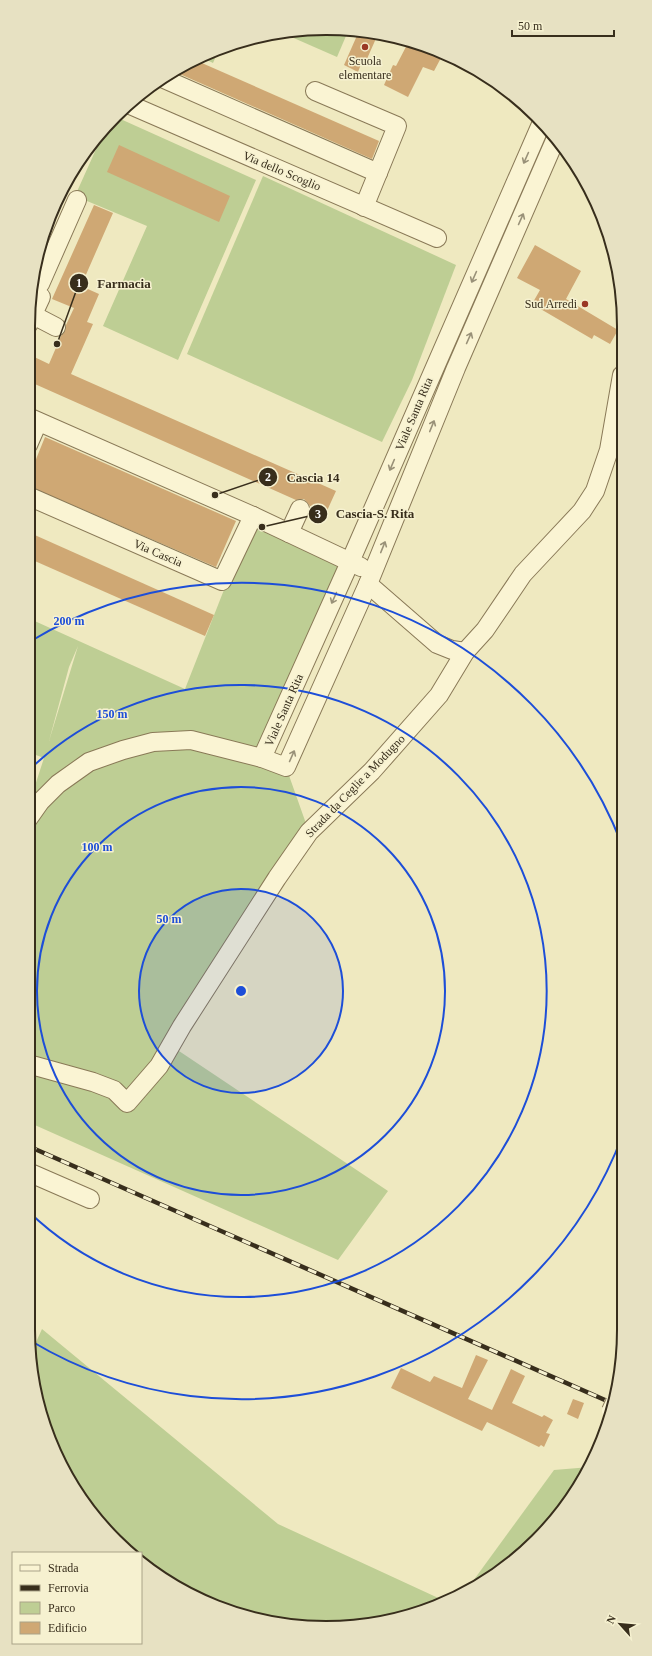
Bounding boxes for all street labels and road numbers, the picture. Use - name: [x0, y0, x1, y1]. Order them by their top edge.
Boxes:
- street label: Via dello Scoglio: [241, 148, 323, 194]
- street label: Viale Santa Rita: [392, 375, 436, 453]
- street label: Via Cascia: [132, 536, 185, 570]
- street label: Viale Santa Rita: [262, 671, 307, 748]
- street label: Strada da Ceglie a Modugno: [302, 732, 408, 840]

